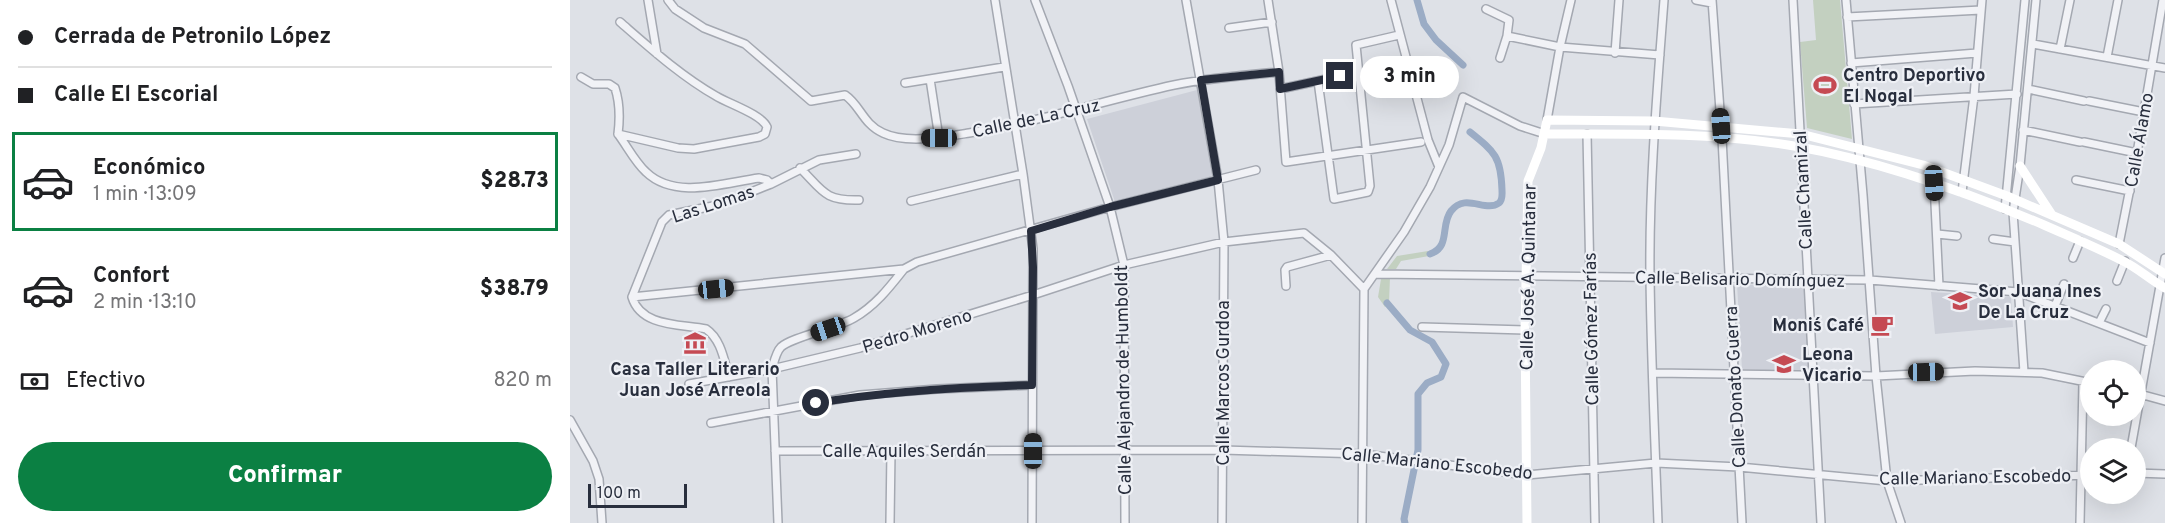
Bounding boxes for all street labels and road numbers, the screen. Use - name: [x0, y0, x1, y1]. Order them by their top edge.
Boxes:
- street label: Calle Álamo: [2119, 91, 2160, 190]
- street label: Calle de La Cruz: [970, 95, 1102, 144]
- street label: Calle Chamizal: [1790, 130, 1819, 250]
- street label: Las Lomas: [669, 181, 758, 230]
- street label: Calle José A. Quintanar: [1516, 183, 1543, 371]
- street label: Calle Gómez Farías: [1580, 252, 1605, 406]
- street label: Calle Alejandro de Humboldt: [1111, 265, 1138, 495]
- street label: Calle Belisario Domínguez: [1635, 267, 1845, 294]
- street label: Calle Marcos Gurdoa: [1213, 300, 1236, 466]
- street label: Pedro Moreno: [860, 305, 975, 360]
- street label: Calle Donato Guerra: [1721, 305, 1752, 468]
- street label: Calle Aquiles Serdán: [822, 441, 986, 464]
- street label: Calle Mariano Escobedo: [1340, 443, 1534, 486]
- street label: Calle Mariano Escobedo: [1879, 465, 2071, 492]

